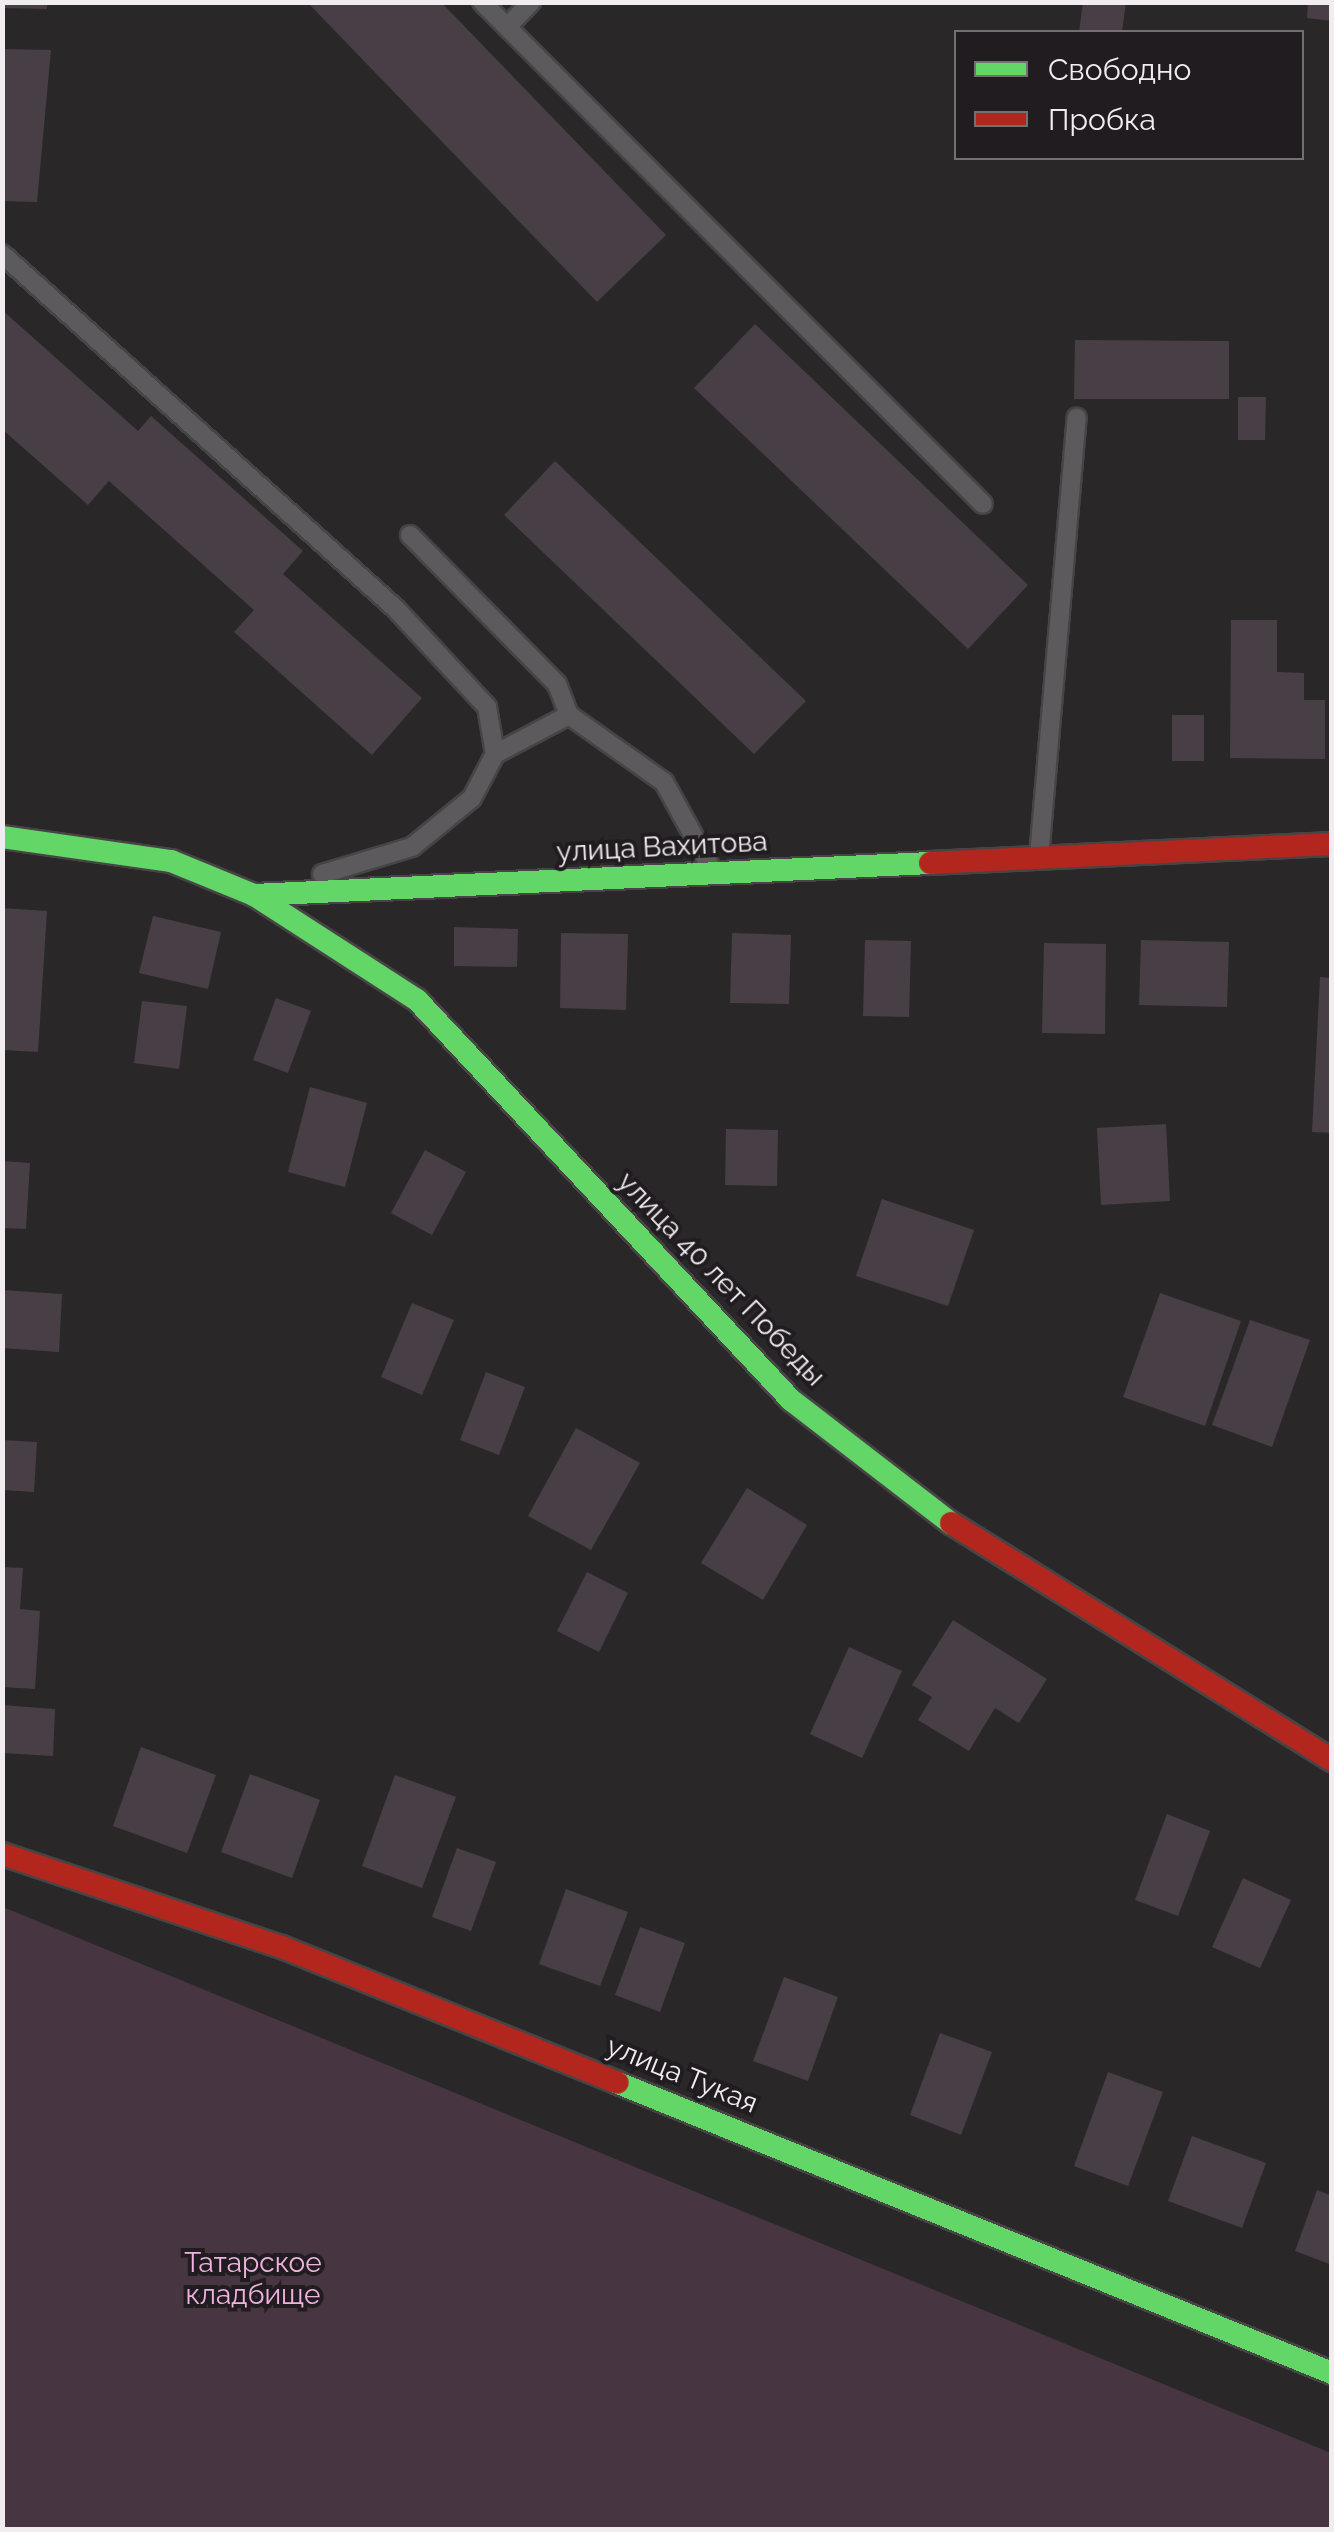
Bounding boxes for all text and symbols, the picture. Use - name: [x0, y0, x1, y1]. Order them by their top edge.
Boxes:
- legend: [954, 30, 1304, 160]
- text: Свободно: [1048, 52, 1191, 87]
- text: Пробка: [1048, 102, 1156, 137]
- street label: улица Вахитова: [556, 825, 768, 869]
- street label: улица 40 лет Победы: [610, 1165, 832, 1393]
- street label: улица Тукая: [601, 2029, 763, 2121]
- park label: Татарское кладбище: [184, 2246, 322, 2312]

